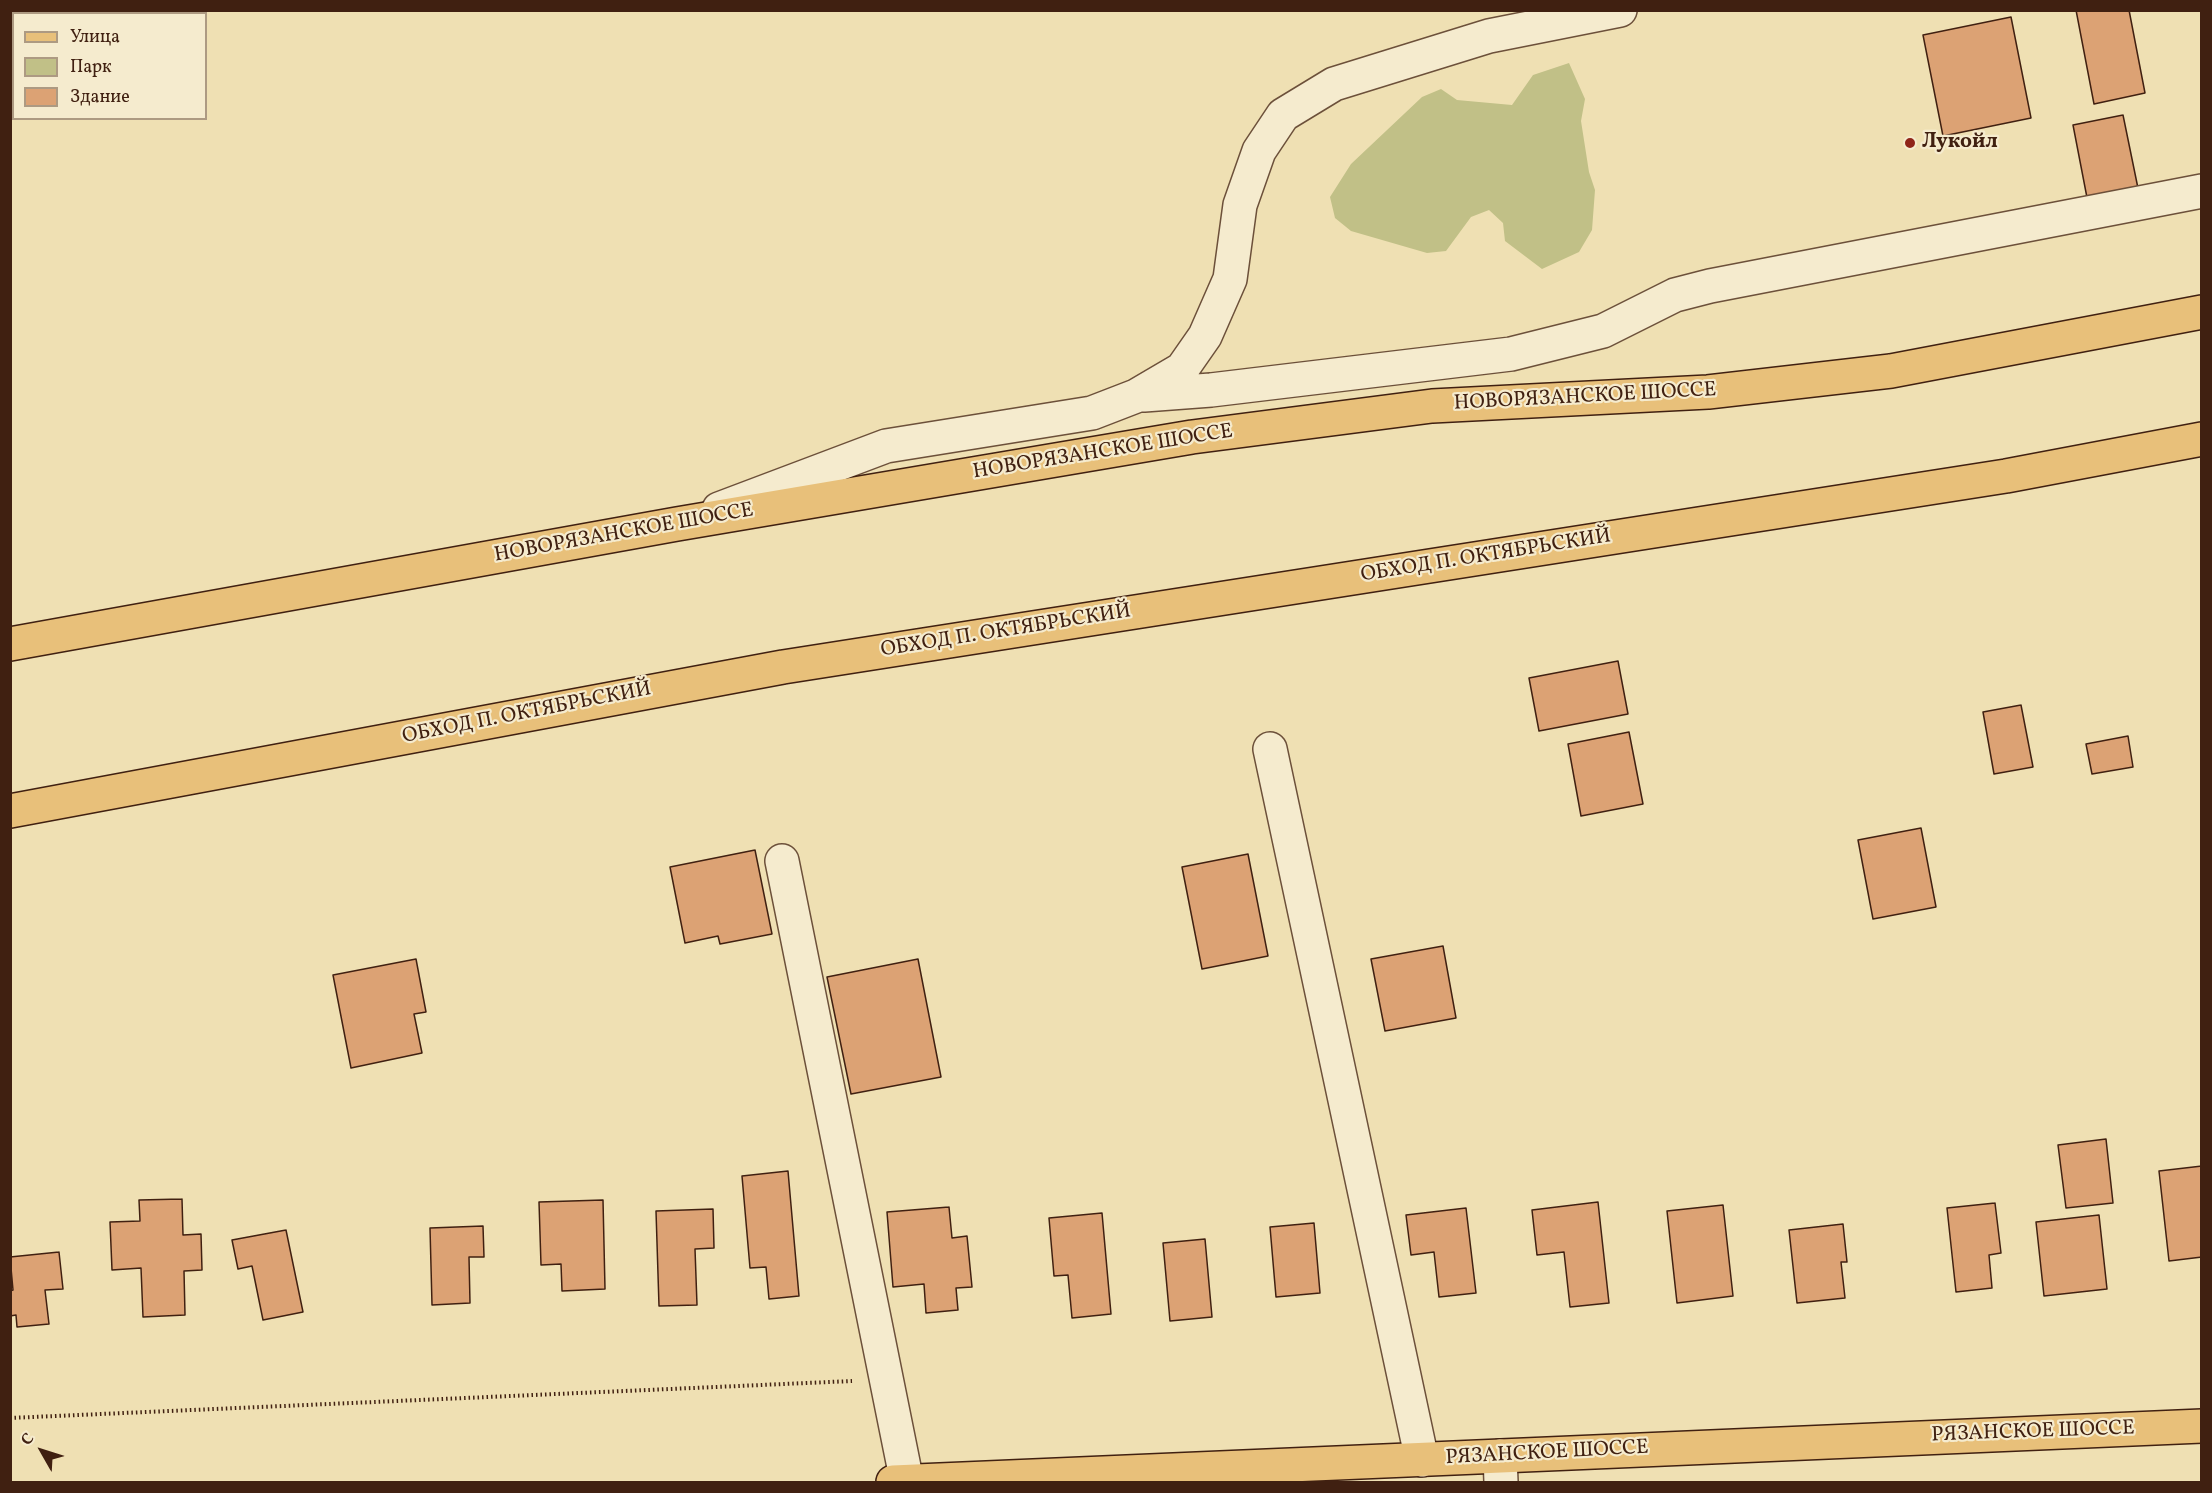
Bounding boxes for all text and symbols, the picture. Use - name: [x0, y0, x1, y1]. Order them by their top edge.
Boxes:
- legend: [12, 12, 207, 120]
- text: Улица: [70, 25, 120, 50]
- text: Парк: [70, 55, 112, 80]
- text: Здание: [70, 85, 130, 110]
- place label: Лукойл: [1922, 130, 1998, 156]
- marker: Лукойл: [1903, 136, 1917, 150]
- street label: НОВОРЯЗАНСКОЕ ШОССЕ: [1453, 379, 1717, 417]
- street label: НОВОРЯЗАНСКОЕ ШОССЕ: [971, 420, 1235, 486]
- street label: НОВОРЯЗАНСКОЕ ШОССЕ: [492, 499, 756, 569]
- street label: ОБХОД П. ОКТЯБРЬСКИЙ: [1359, 525, 1613, 589]
- street label: ОБХОД П. ОКТЯБРЬСКИЙ: [879, 600, 1133, 664]
- street label: ОБХОД П. ОКТЯБРЬСКИЙ: [400, 677, 654, 751]
- street label: РЯЗАНСКОЕ ШОССЕ: [1931, 1417, 2135, 1449]
- north arrow: [12, 1421, 72, 1481]
- text: С: [16, 1429, 40, 1451]
- street label: РЯЗАНСКОЕ ШОССЕ: [1445, 1436, 1649, 1472]

